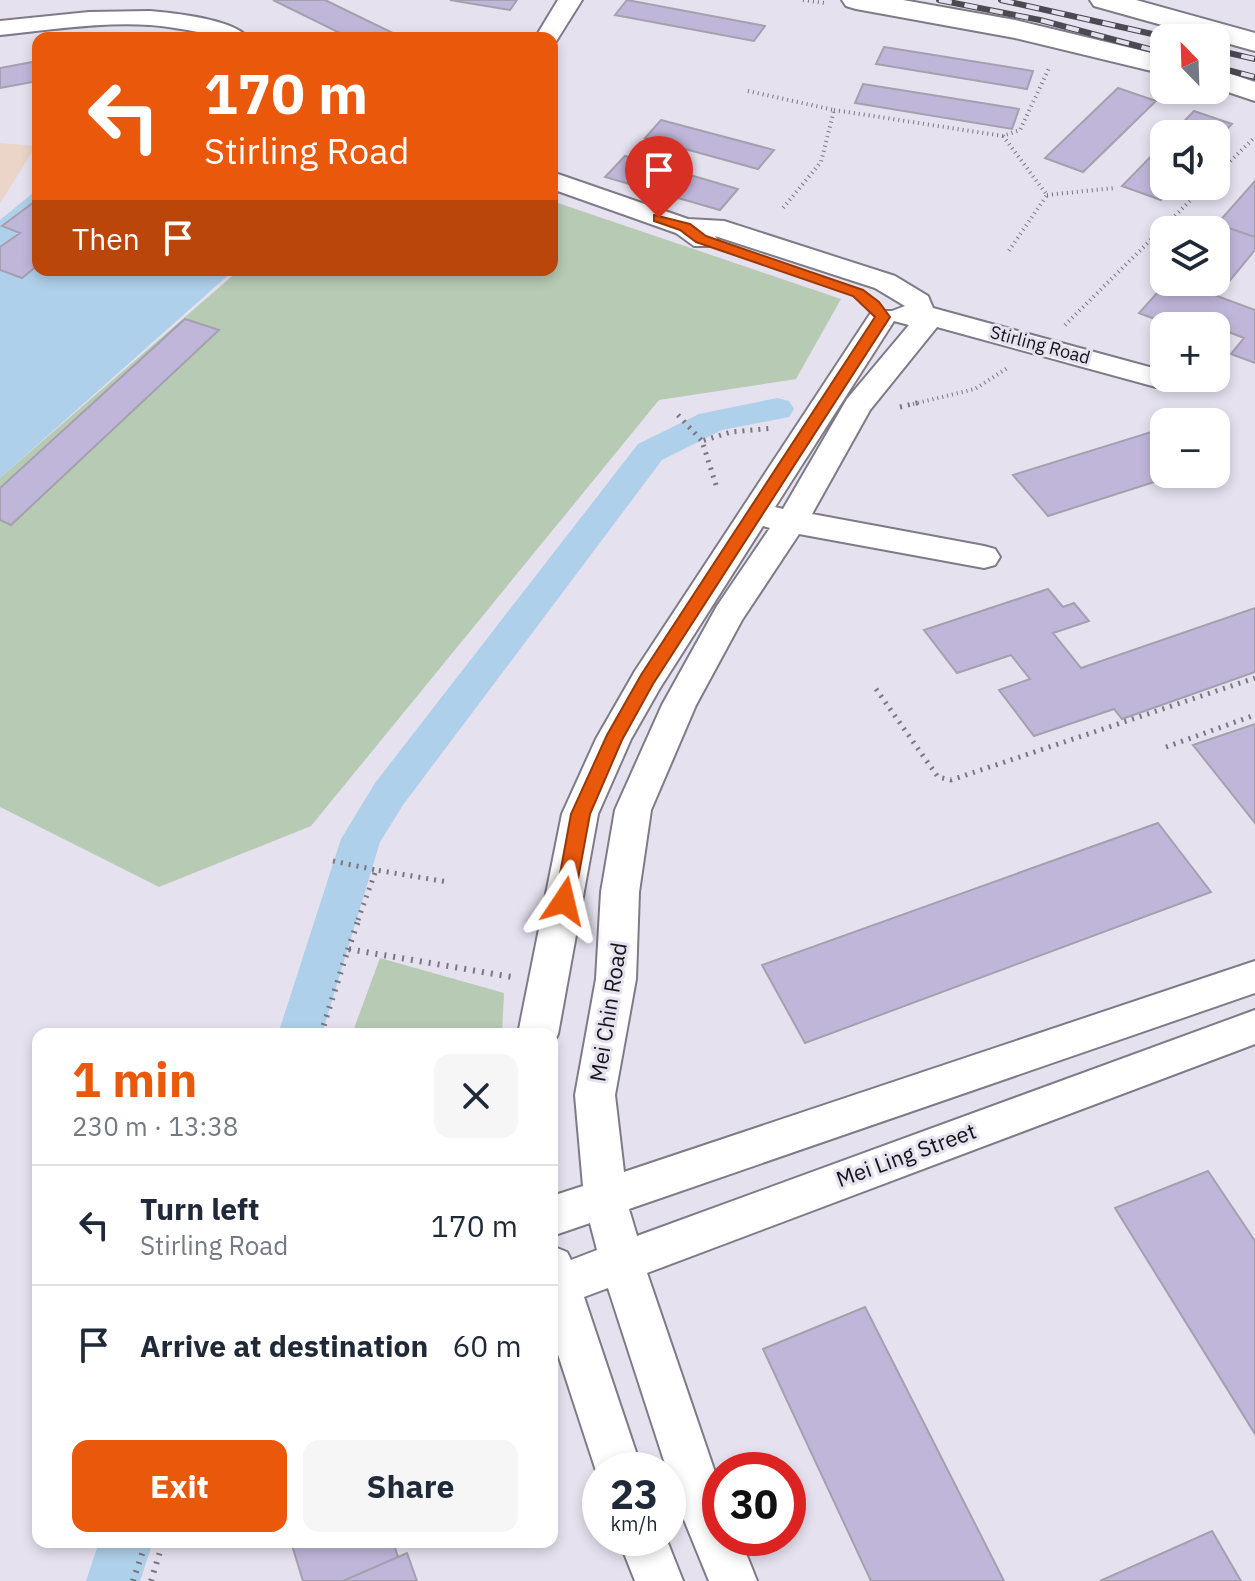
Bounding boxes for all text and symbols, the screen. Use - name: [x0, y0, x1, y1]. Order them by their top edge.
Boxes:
- north arrow: [1150, 24, 1230, 104]
- map controls: [1150, 24, 1230, 488]
- text: 170 m: [204, 57, 368, 129]
- icon: left: [72, 64, 176, 168]
- button: sound: [1150, 120, 1230, 200]
- text: Stirling Road: [204, 127, 409, 174]
- pin: [625, 136, 693, 218]
- icon: arrive: [637, 148, 681, 192]
- icon: arrive: [156, 216, 200, 260]
- button: layers: [1150, 216, 1230, 296]
- text: Then: [72, 219, 140, 258]
- button: +: [1150, 312, 1230, 392]
- street label: Stirling Road: [988, 320, 1093, 369]
- button: −: [1150, 408, 1230, 488]
- position arrow: [522, 859, 606, 943]
- street label: Mei Chin Road: [582, 940, 633, 1084]
- text: 1 min: [72, 1048, 197, 1110]
- button: close: [434, 1054, 518, 1138]
- text: 230 m · 13:38: [72, 1109, 238, 1143]
- street label: Mei Ling Street: [832, 1116, 980, 1193]
- text: Turn left: [140, 1189, 259, 1228]
- icon: left: [72, 1203, 116, 1247]
- text: 170 m: [431, 1206, 518, 1245]
- text: Stirling Road: [140, 1228, 288, 1262]
- icon: arrive: [72, 1323, 116, 1367]
- text: Arrive at destination: [140, 1326, 428, 1365]
- text: 60 m: [452, 1326, 522, 1365]
- button: Exit: [72, 1440, 287, 1532]
- button: Share: [303, 1440, 518, 1532]
- speed limit sign: 30: [702, 1452, 806, 1556]
- text: 23: [610, 1468, 658, 1520]
- text: km/h: [610, 1510, 658, 1537]

